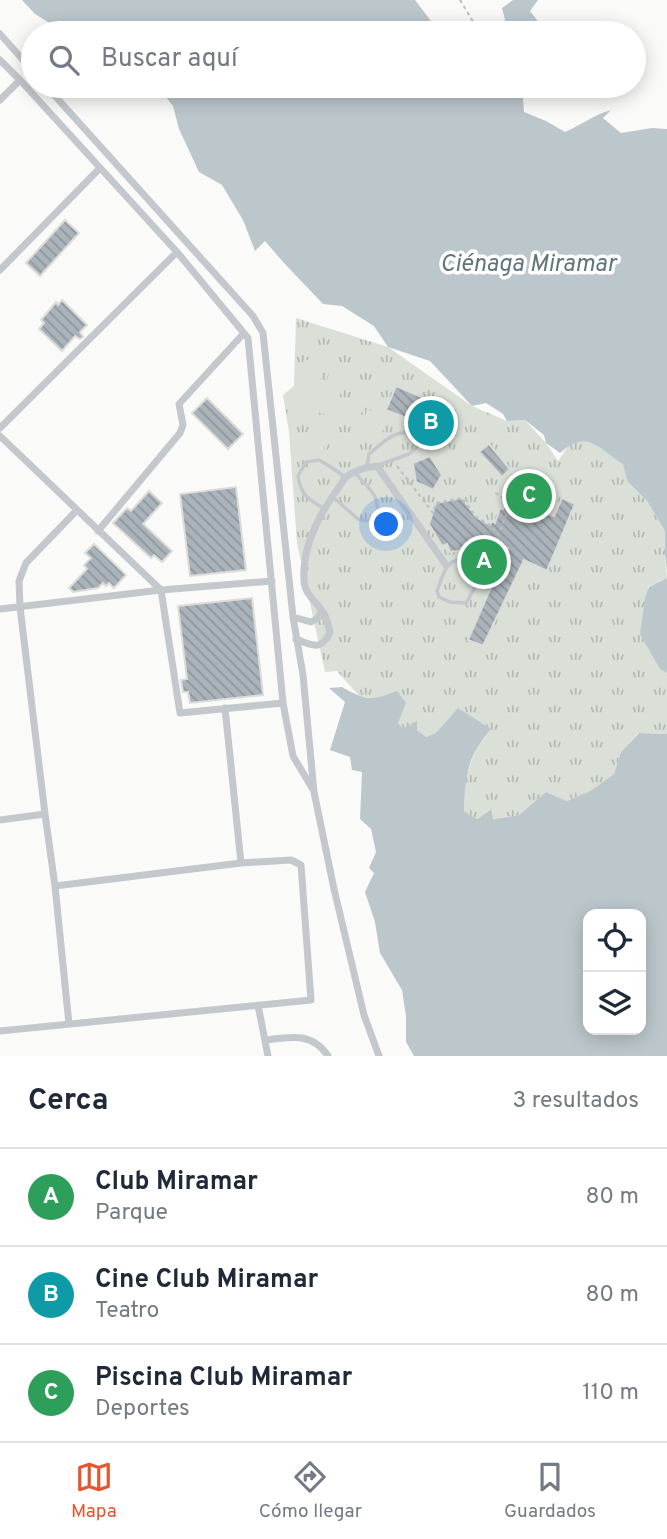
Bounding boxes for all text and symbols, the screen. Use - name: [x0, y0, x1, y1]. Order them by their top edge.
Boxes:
- search box: [21, 21, 646, 98]
- icon: search: [45, 41, 83, 79]
- text: Buscar aquí: [101, 43, 238, 76]
- water label: Ciénaga Miramar: [440, 250, 618, 280]
- pin: B: [408, 397, 454, 449]
- pin: C: [506, 470, 552, 522]
- your location: [369, 507, 403, 541]
- pin: A: [461, 536, 507, 588]
- map controls: [583, 909, 646, 1035]
- button: locate: [583, 909, 646, 972]
- button: layers: [583, 972, 646, 1035]
- text: Cerca: [28, 1083, 108, 1120]
- text: 3 resultados: [512, 1087, 639, 1116]
- text: Club Miramar: [95, 1166, 258, 1199]
- text: A: [43, 1183, 59, 1212]
- text: 80 m: [586, 1183, 639, 1212]
- text: Parque: [95, 1199, 168, 1228]
- text: Cine Club Miramar: [95, 1264, 318, 1297]
- text: B: [43, 1281, 59, 1310]
- text: 80 m: [586, 1281, 639, 1310]
- text: Teatro: [95, 1297, 159, 1326]
- text: Piscina Club Miramar: [95, 1362, 352, 1395]
- text: C: [44, 1379, 58, 1408]
- text: 110 m: [582, 1379, 639, 1408]
- text: Deportes: [95, 1395, 190, 1424]
- tab: Mapa: [71, 1458, 117, 1524]
- tab: Cómo llegar: [259, 1458, 362, 1524]
- tab: Guardados: [504, 1458, 596, 1524]

